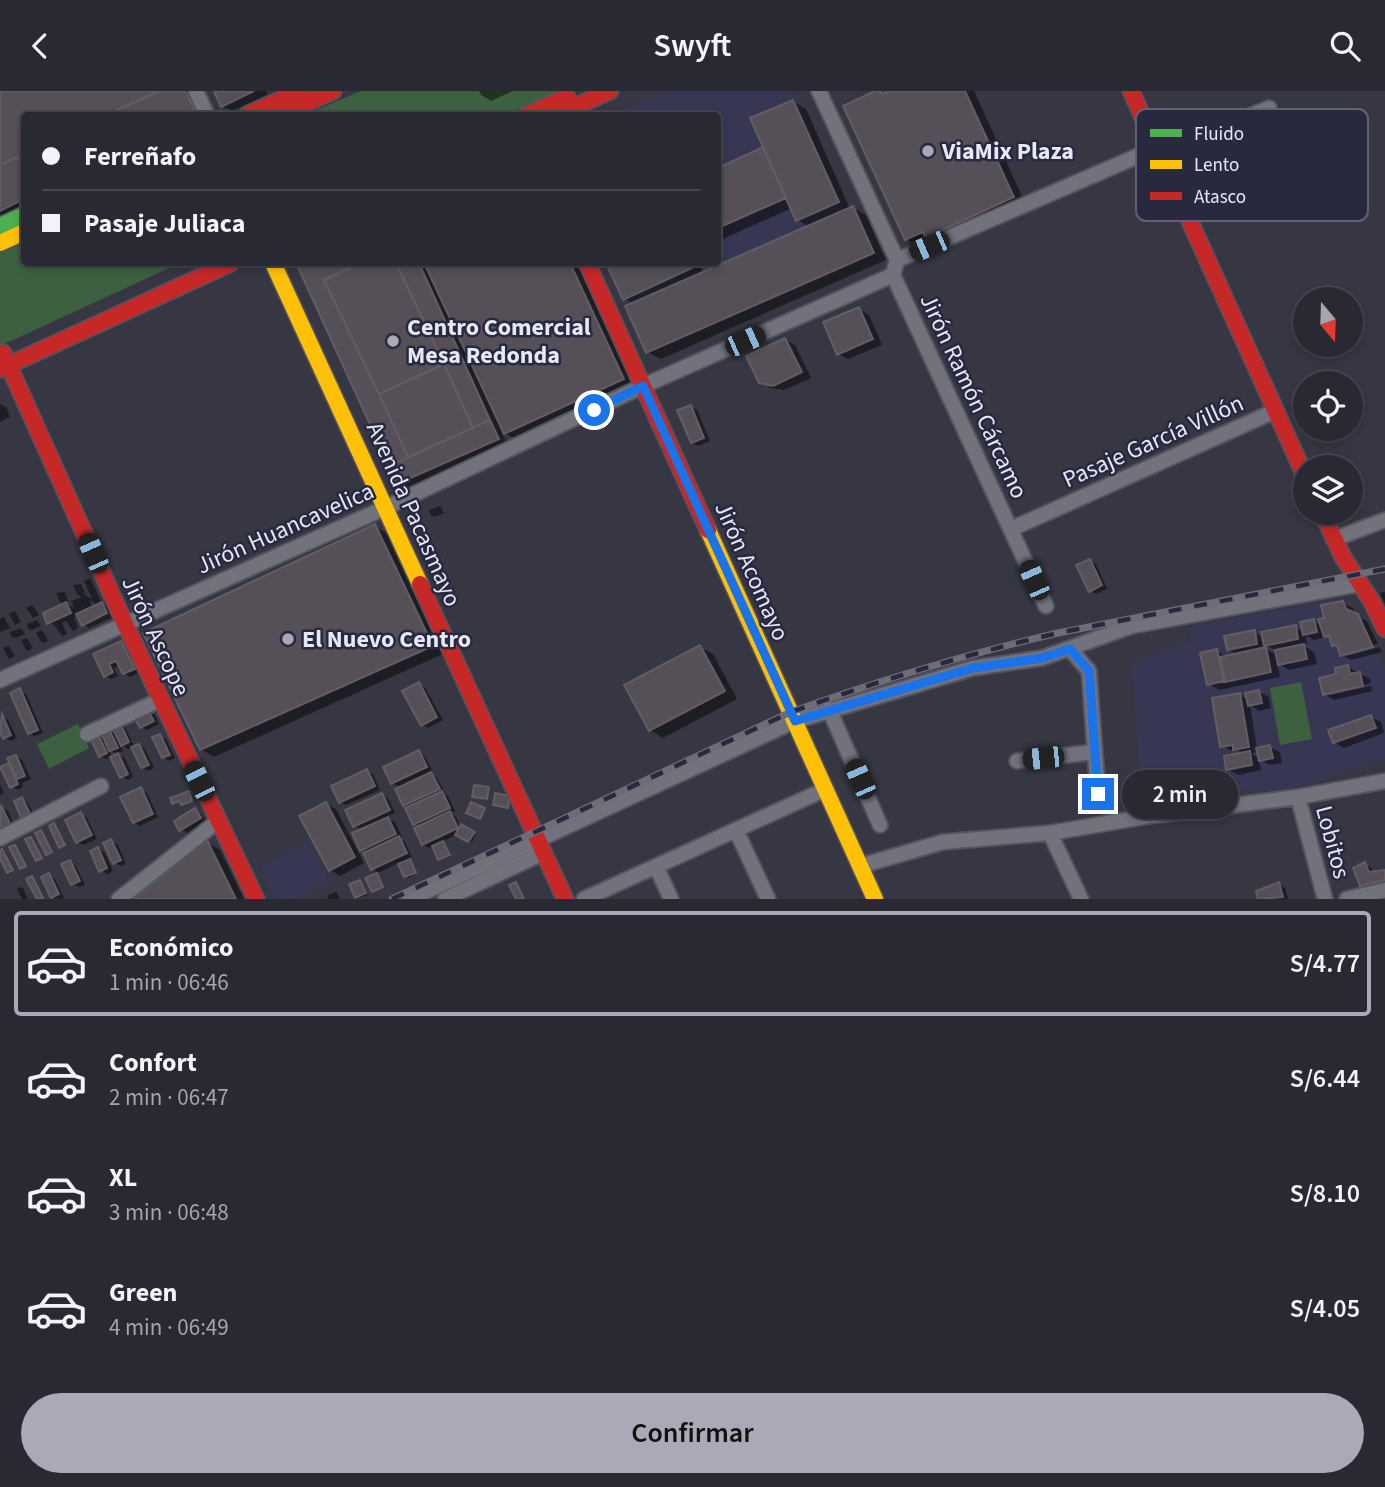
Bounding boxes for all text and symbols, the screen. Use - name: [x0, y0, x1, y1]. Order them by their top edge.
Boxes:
- text: Swyft: [654, 23, 731, 69]
- icon: back: [21, 27, 59, 65]
- icon: search: [1326, 27, 1364, 65]
- legend: [1136, 109, 1368, 221]
- text: Fluido: [1194, 121, 1244, 148]
- place label: ViaMix Plaza: [941, 134, 1074, 169]
- text: Ferreñafo: [84, 138, 196, 175]
- marker: ViaMix Plaza: [920, 143, 936, 159]
- text: Lento: [1194, 152, 1239, 179]
- text: Atasco: [1194, 184, 1246, 211]
- text: Pasaje Juliaca: [84, 205, 245, 242]
- car: [906, 228, 953, 264]
- north arrow: [1293, 287, 1363, 357]
- map controls: [1293, 287, 1363, 525]
- street label: Jirón Ramón Cárcamo: [911, 288, 1036, 504]
- place label: Centro Comercial Mesa Redonda: [407, 310, 591, 373]
- car: [722, 323, 769, 359]
- marker: Centro Comercial Mesa Redonda: [385, 333, 401, 349]
- button: locate: [1293, 371, 1363, 441]
- street label: Pasaje García Villón: [1057, 386, 1249, 497]
- route start: [578, 394, 610, 426]
- street label: Avenida Pacasmayo: [357, 416, 470, 612]
- button: layers: [1293, 455, 1363, 525]
- street label: Jirón Huancavelica: [191, 474, 380, 583]
- street label: Jirón Acomayo: [705, 496, 798, 646]
- car: [75, 530, 112, 576]
- car: [1016, 557, 1053, 603]
- street label: Jirón Ascope: [112, 570, 199, 702]
- place label: El Nuevo Centro: [302, 622, 471, 657]
- marker: El Nuevo Centro: [280, 631, 296, 647]
- car: [1022, 745, 1065, 771]
- car: [842, 756, 879, 802]
- car: [181, 758, 218, 804]
- callout: 2 min: [1122, 769, 1238, 819]
- route end: [1082, 778, 1114, 810]
- text: 2 min: [1153, 778, 1207, 811]
- street label: Lobitos: [1306, 802, 1359, 883]
- text: Económico: [109, 929, 234, 966]
- icon: car: [25, 932, 88, 995]
- text: S/4.77: [1290, 945, 1360, 982]
- text: 1 min · 06:46: [109, 966, 229, 999]
- text: Confort: [109, 1044, 197, 1081]
- icon: car: [25, 1047, 88, 1110]
- text: S/6.44: [1290, 1060, 1360, 1097]
- text: 2 min · 06:47: [109, 1081, 229, 1114]
- text: XL: [109, 1159, 137, 1196]
- icon: car: [25, 1162, 88, 1225]
- text: S/8.10: [1290, 1175, 1360, 1212]
- text: 3 min · 06:48: [109, 1196, 229, 1229]
- text: Green: [109, 1274, 177, 1311]
- icon: car: [25, 1277, 88, 1340]
- text: S/4.05: [1290, 1290, 1360, 1327]
- text: 4 min · 06:49: [109, 1311, 229, 1344]
- button: Confirmar: [21, 1393, 1364, 1473]

